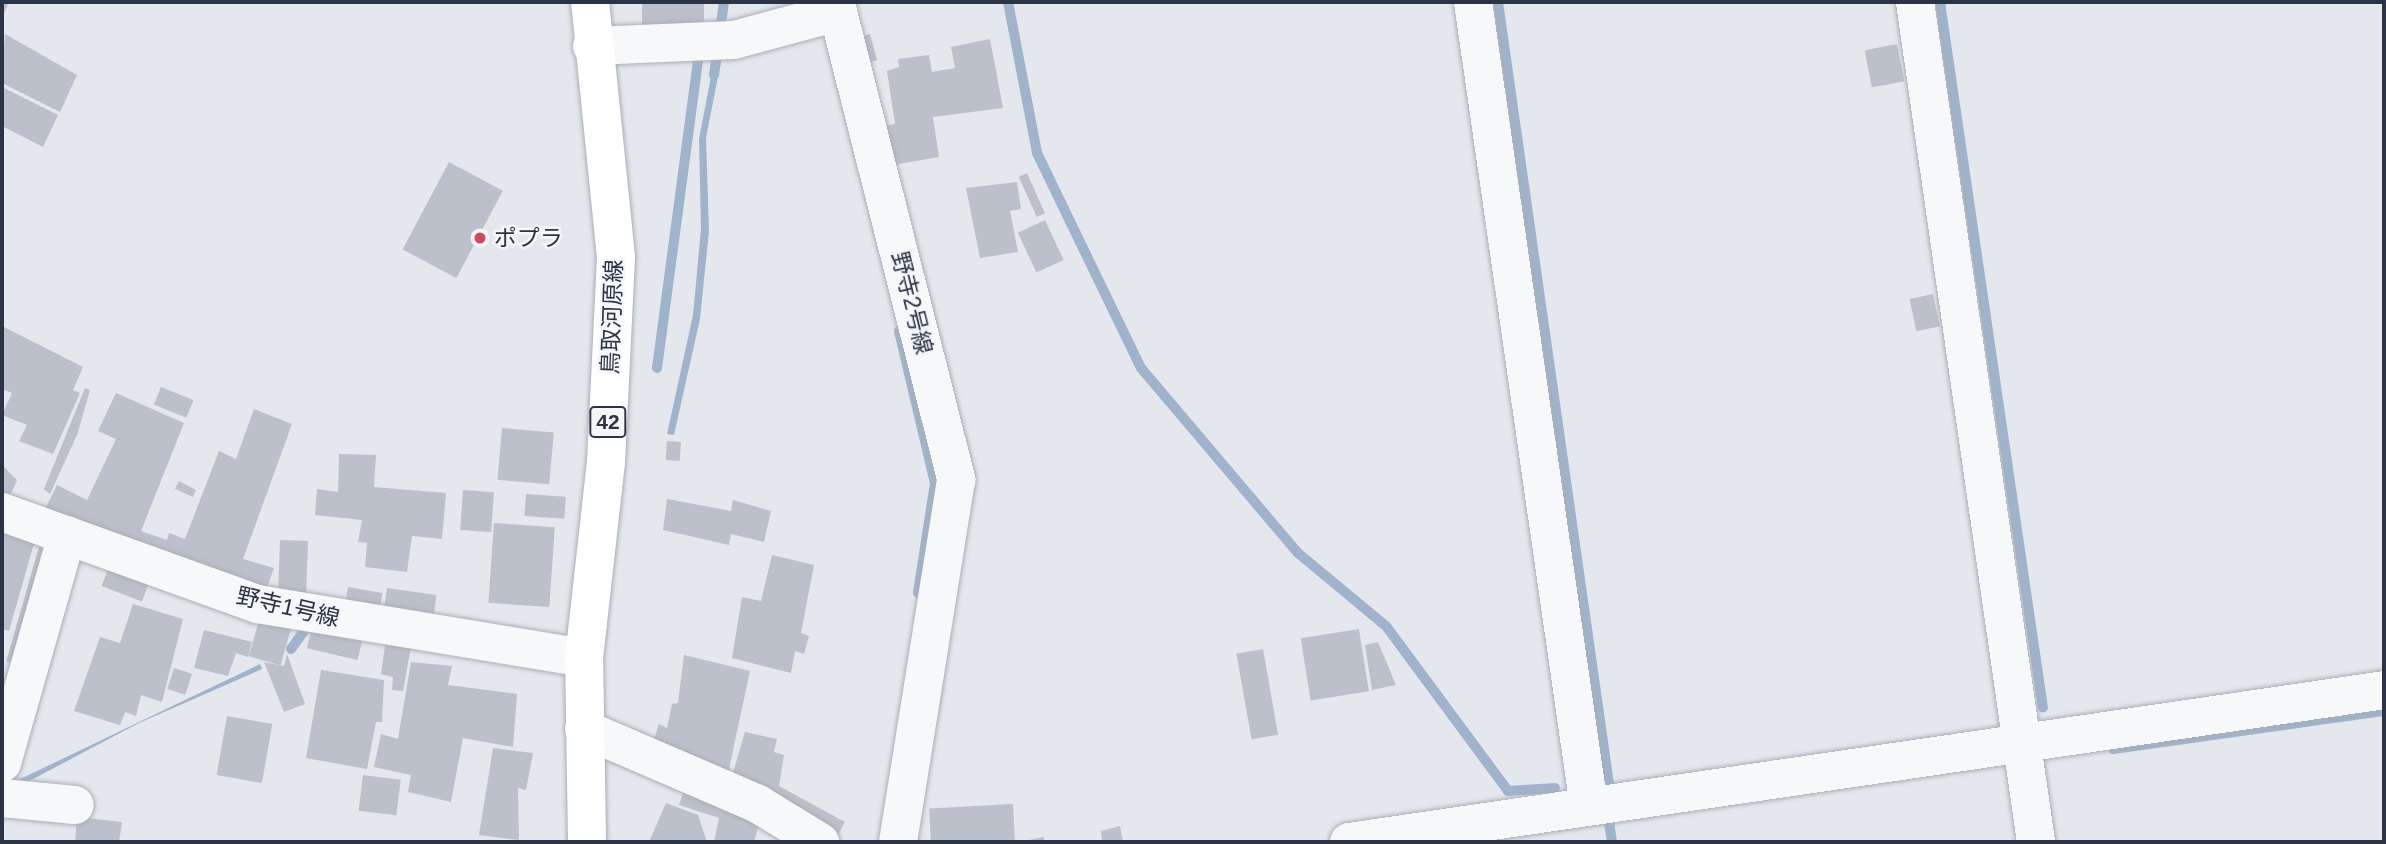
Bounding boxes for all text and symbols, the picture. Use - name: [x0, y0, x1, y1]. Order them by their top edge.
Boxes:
- place label: ポプラ: [494, 224, 563, 252]
- marker: ポプラ: [472, 230, 488, 246]
- street label: 野寺2号線: [886, 249, 938, 357]
- street label: 鳥取河原線: [596, 259, 628, 375]
- road number: 42: [589, 404, 627, 440]
- street label: 野寺1号線: [234, 582, 342, 632]

